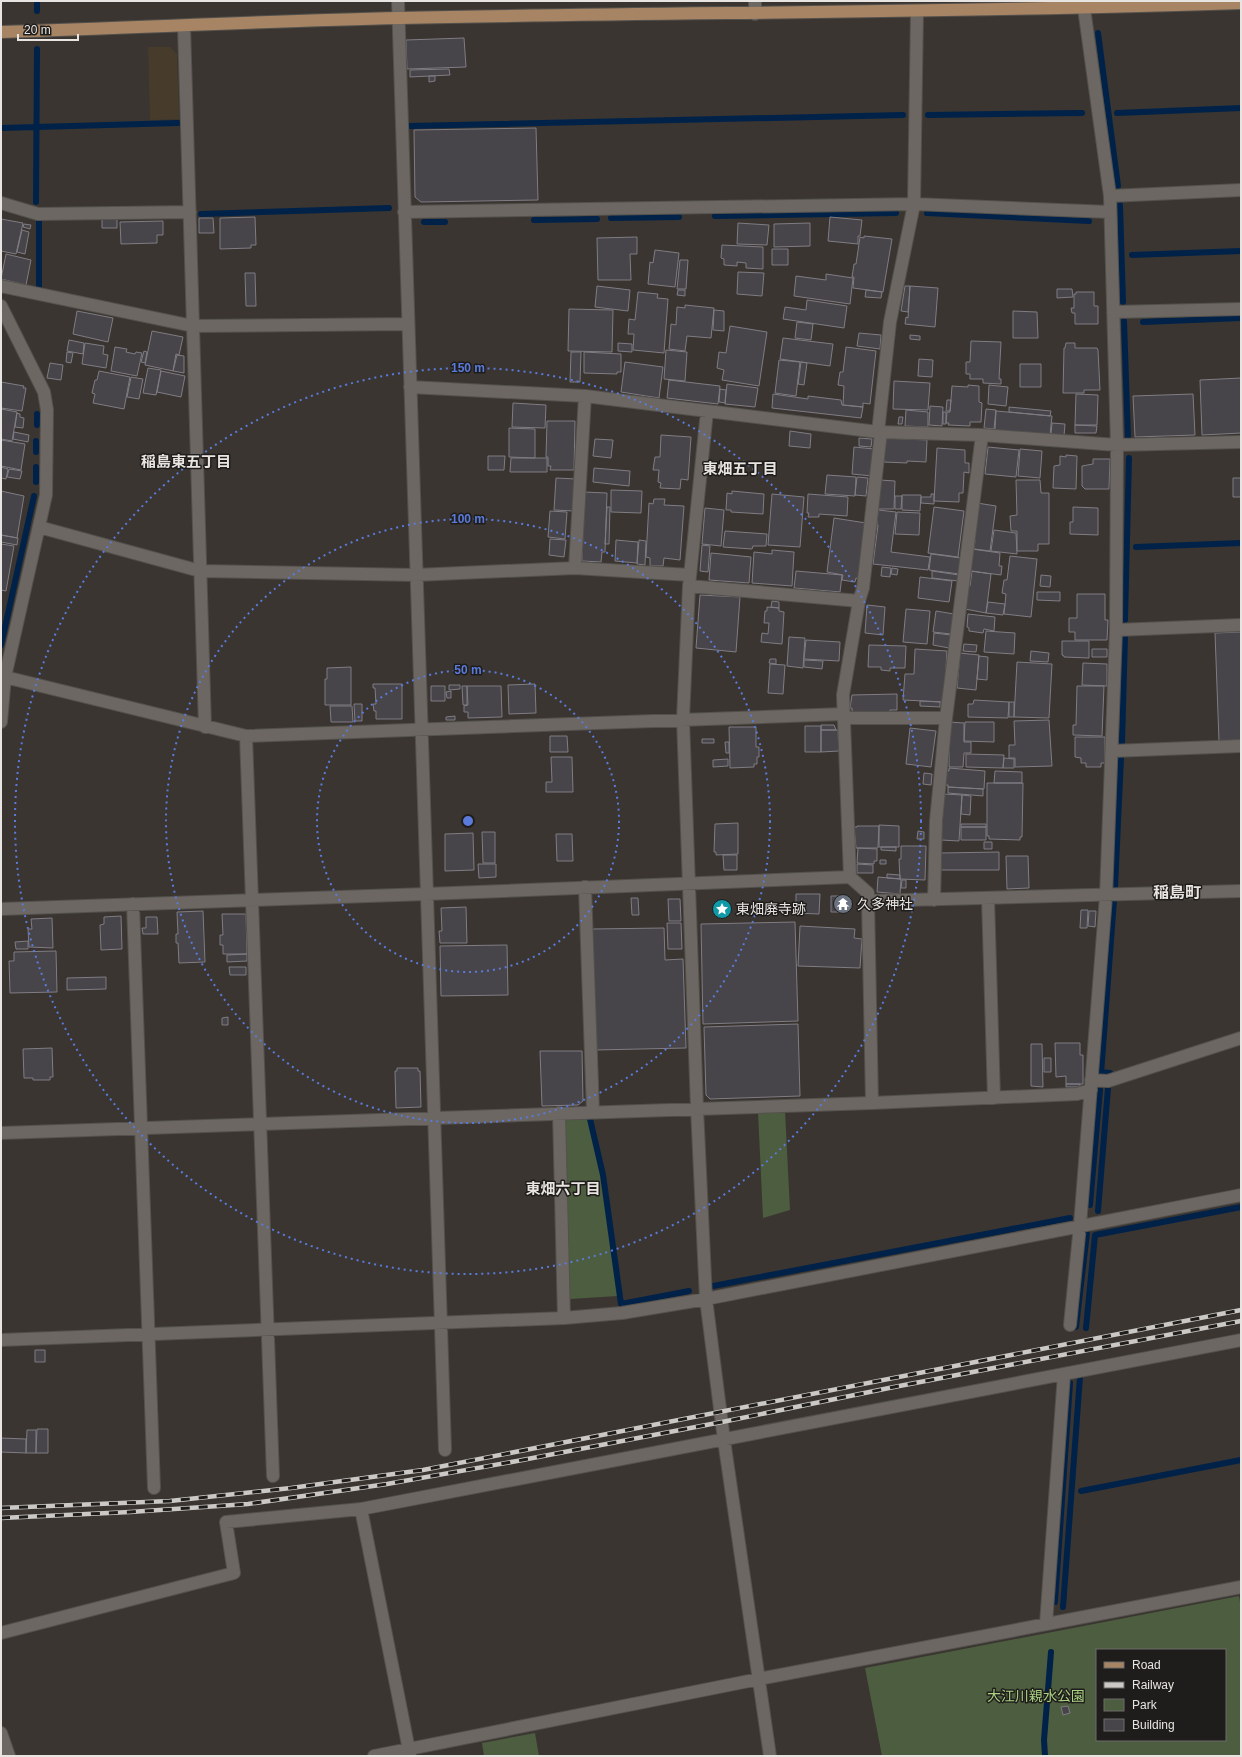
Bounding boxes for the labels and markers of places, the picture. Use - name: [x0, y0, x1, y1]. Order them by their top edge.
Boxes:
- centre of rings: [461, 814, 475, 828]
- temple icon: 久多神社: [832, 893, 854, 915]
- place label: 久多神社: [857, 896, 913, 912]
- place icon: 東畑廃寺跡: [711, 898, 733, 920]
- place label: 東畑廃寺跡: [736, 901, 806, 917]

